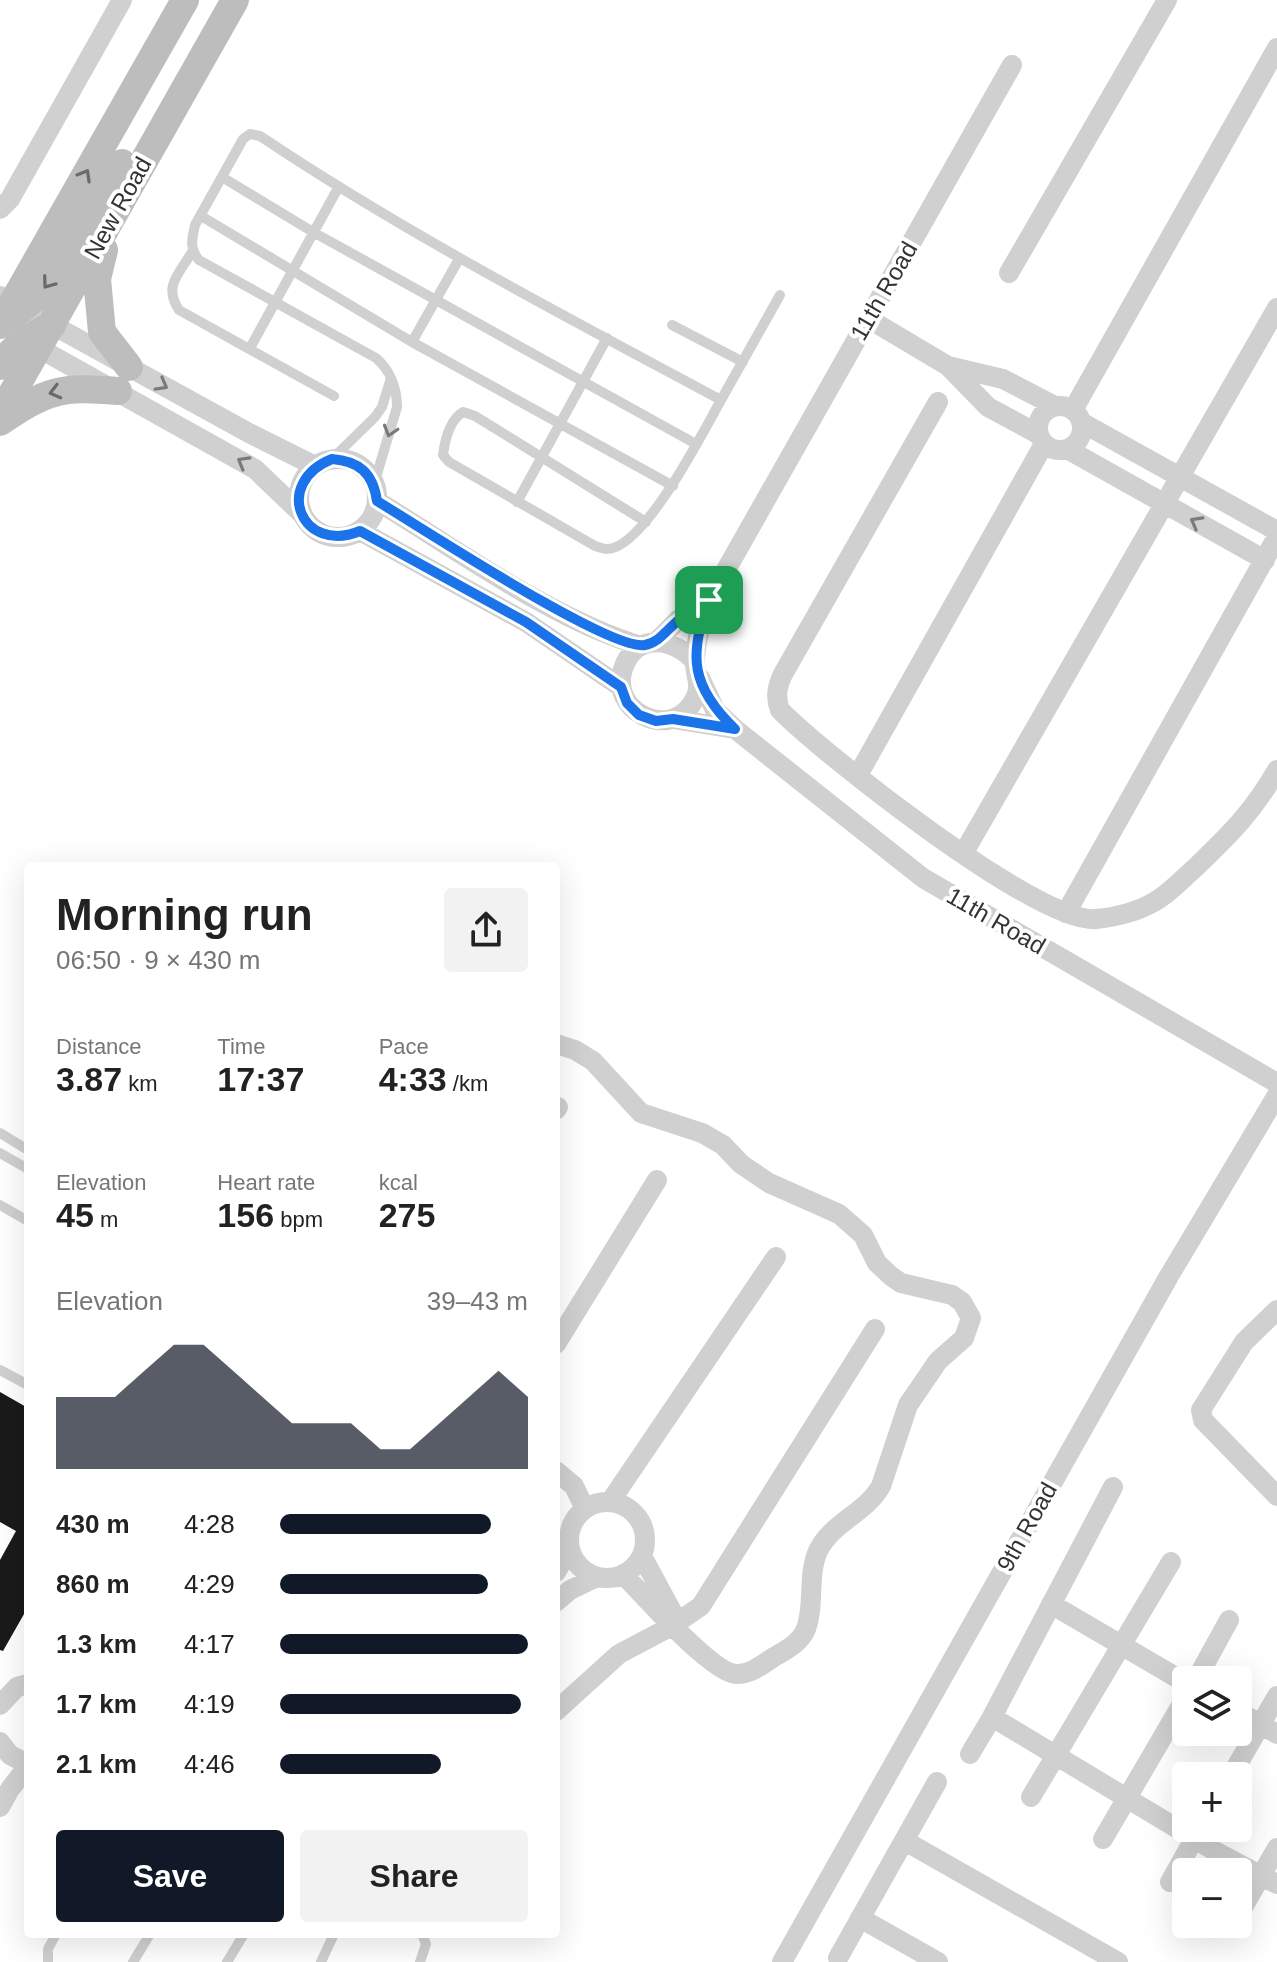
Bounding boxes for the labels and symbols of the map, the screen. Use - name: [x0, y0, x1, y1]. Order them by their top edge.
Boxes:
- street label: New Road: [79, 152, 157, 263]
- one-way arrow: [75, 169, 91, 184]
- street label: 11th Road: [845, 237, 923, 345]
- one-way arrow: [44, 275, 58, 289]
- one-way arrow: [153, 375, 168, 391]
- one-way arrow: [49, 383, 63, 400]
- one-way arrow: [383, 424, 399, 438]
- one-way arrow: [237, 456, 251, 472]
- one-way arrow: [1190, 516, 1205, 531]
- pin: [675, 566, 743, 634]
- street label: 11th Road: [942, 882, 1050, 960]
- street label: 9th Road: [991, 1478, 1062, 1576]

